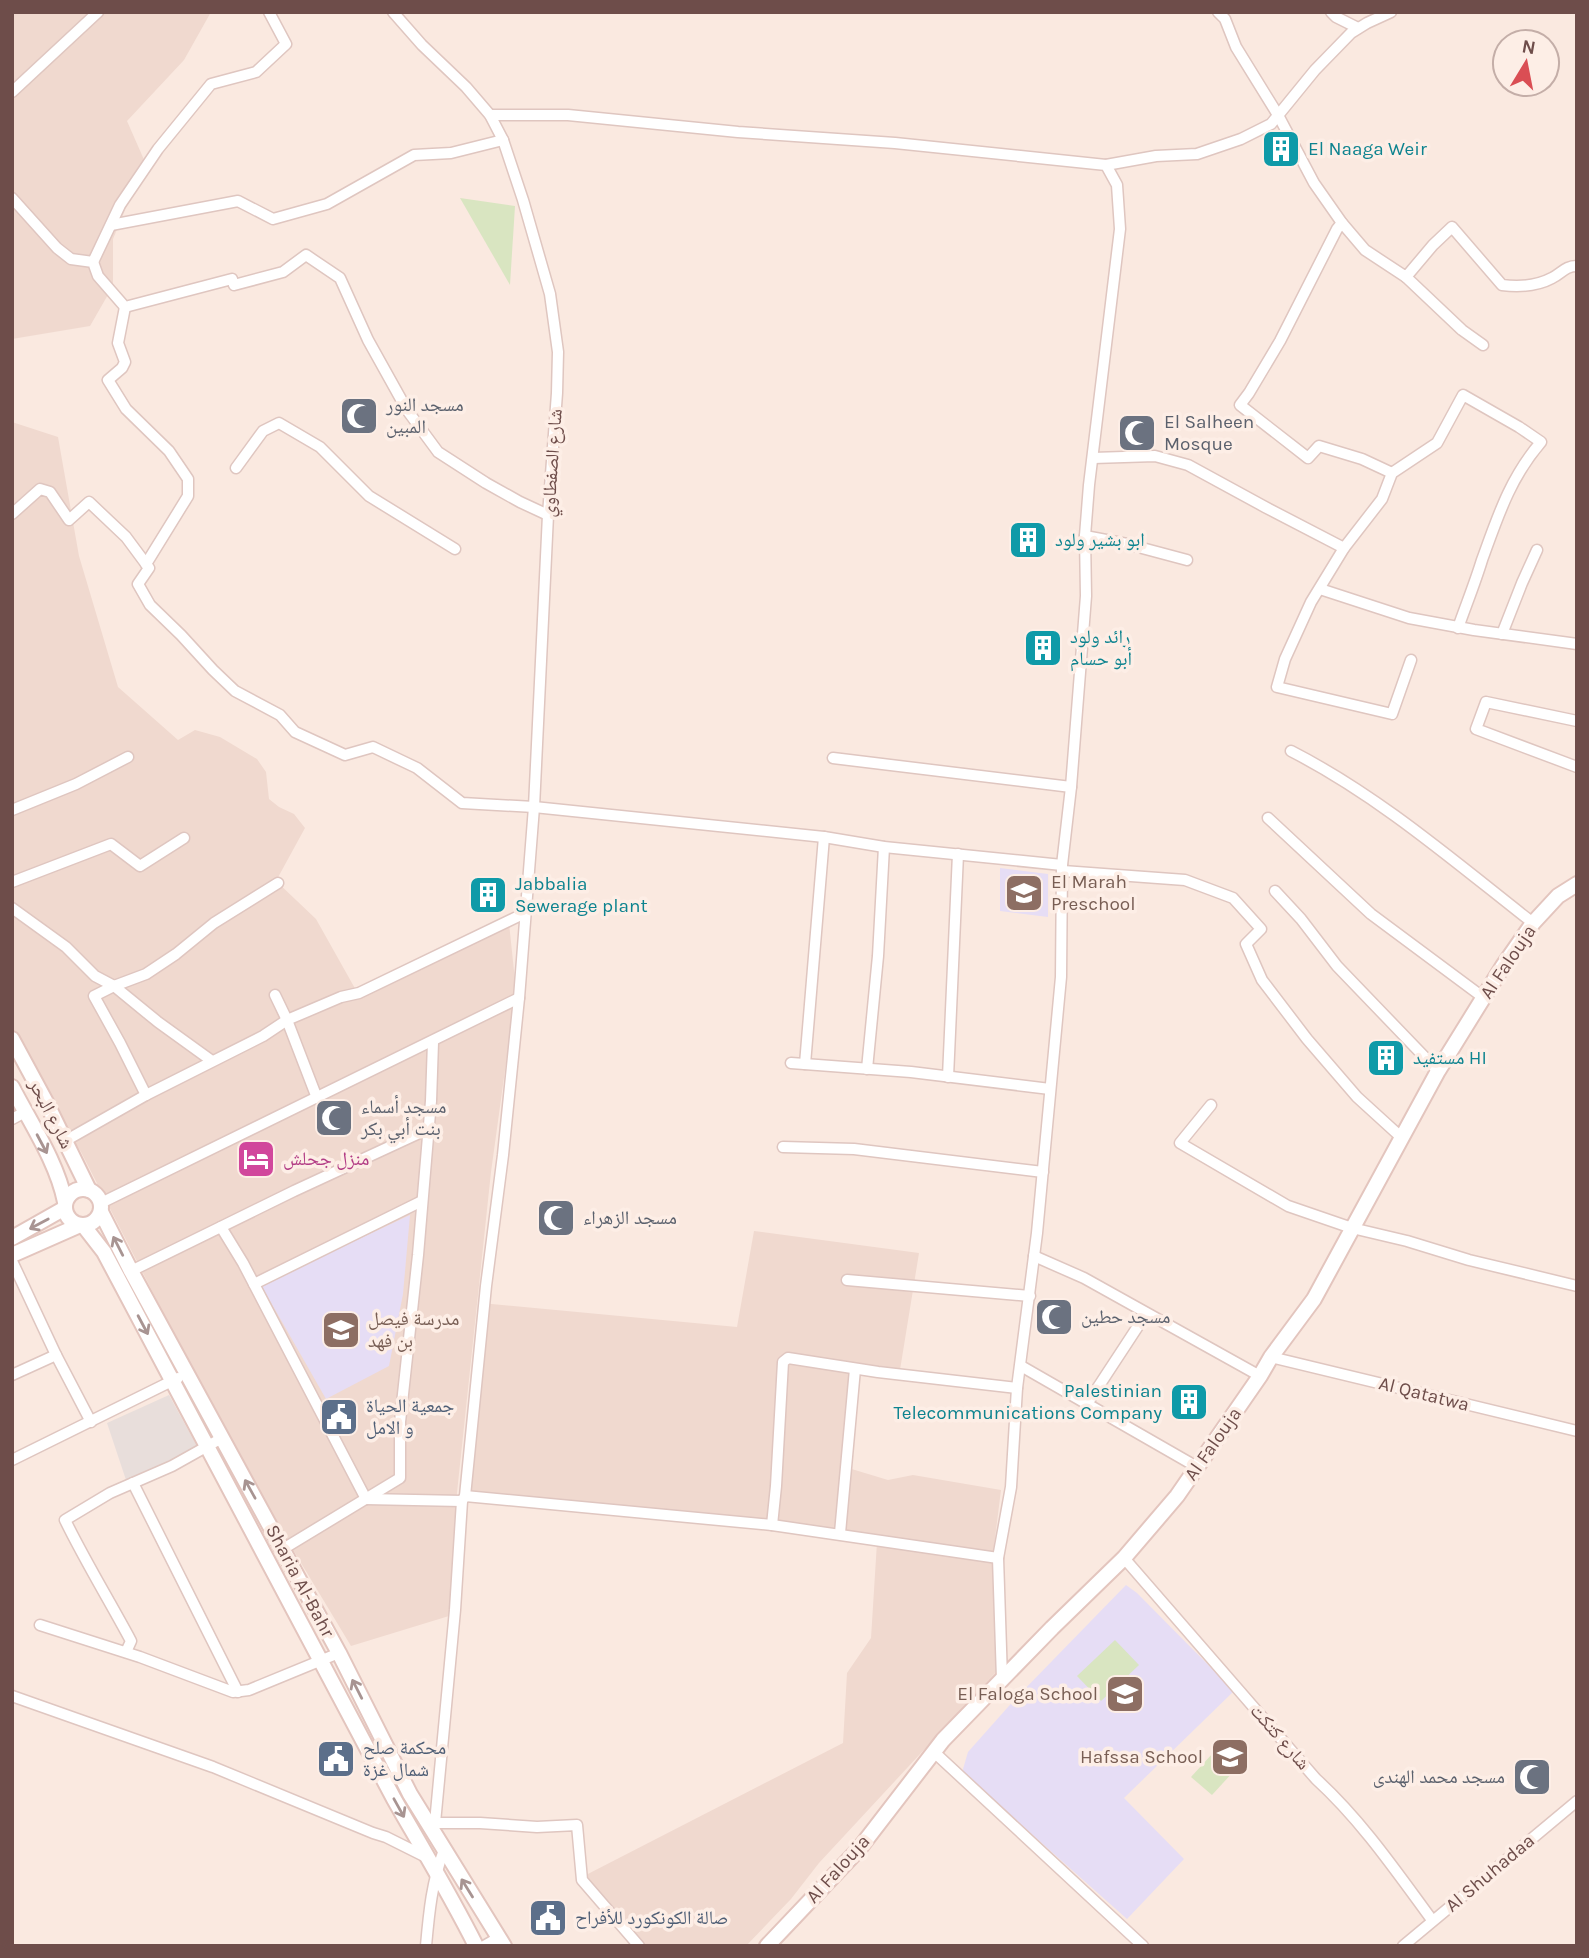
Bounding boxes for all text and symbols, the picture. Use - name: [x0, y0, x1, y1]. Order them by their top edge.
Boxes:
- north arrow: [1491, 28, 1561, 98]
- text: N: [1520, 35, 1537, 59]
- building icon: El Naaga Weir: [1260, 128, 1302, 170]
- place label: El Naaga Weir: [1308, 138, 1427, 160]
- place label: مسجد النور المبين: [385, 394, 464, 438]
- mosque icon: مسجد النور المبين: [338, 395, 380, 437]
- street label: شارع الصفطاوي: [537, 408, 571, 518]
- place label: El Salheen Mosque: [1164, 411, 1254, 455]
- mosque icon: El Salheen Mosque: [1116, 412, 1158, 454]
- building icon: ابو بشير ولود: [1007, 519, 1049, 561]
- place label: ابو بشير ولود: [1055, 529, 1145, 551]
- place label: رائد ولود أبو حسام: [1070, 626, 1132, 672]
- building icon: رائد ولود أبو حسام: [1022, 627, 1064, 669]
- place label: El Marah Preschool: [1051, 871, 1135, 915]
- school or university icon: El Marah Preschool: [1003, 872, 1045, 914]
- place label: Jabbalia Sewerage plant: [515, 873, 648, 917]
- building icon: Jabbalia Sewerage plant: [467, 874, 509, 916]
- street label: Al Falouja: [1475, 921, 1541, 1003]
- building icon: مستفيد HI: [1365, 1037, 1407, 1079]
- place label: مستفيد HI: [1413, 1047, 1487, 1069]
- street label: شارع البحر: [24, 1075, 78, 1152]
- place label: مسجد أسماء بنت أبي بكر: [360, 1095, 446, 1144]
- mosque icon: مسجد أسماء بنت أبي بكر: [313, 1097, 355, 1139]
- one-way arrow: [35, 1133, 49, 1153]
- hotel icon: منزل جحلش: [235, 1138, 277, 1180]
- place label: منزل جحلش: [283, 1148, 369, 1170]
- mosque icon: مسجد الزهراء: [535, 1197, 577, 1239]
- place label: مسجد الزهراء: [583, 1207, 677, 1229]
- one-way arrow: [29, 1218, 50, 1231]
- one-way arrow: [111, 1236, 125, 1257]
- mosque icon: مسجد حطين: [1033, 1296, 1075, 1338]
- place label: مسجد حطين: [1081, 1306, 1170, 1328]
- place label: مدرسة فيصل بن فهد: [368, 1308, 459, 1352]
- school or university icon: مدرسة فيصل بن فهد: [320, 1309, 362, 1351]
- one-way arrow: [137, 1314, 151, 1335]
- street label: Al Qatatwa: [1376, 1372, 1472, 1416]
- place label: Palestinian Telecommunications Company: [894, 1380, 1162, 1424]
- building icon: Palestinian Telecommunications Company: [1168, 1381, 1210, 1423]
- place label: جمعية الحياة و الامل: [366, 1395, 454, 1439]
- public building icon: جمعية الحياة و الامل: [318, 1396, 360, 1438]
- street label: Al Falouja: [1180, 1403, 1246, 1485]
- one-way arrow: [243, 1479, 256, 1500]
- street label: Sharia Al-Bahr: [261, 1521, 339, 1641]
- school or university icon: El Faloga School: [1104, 1673, 1146, 1715]
- one-way arrow: [350, 1679, 364, 1700]
- place label: El Faloga School: [957, 1683, 1098, 1705]
- street label: شارع كتكت: [1246, 1700, 1314, 1774]
- school or university icon: Hafssa School: [1209, 1736, 1251, 1778]
- place label: محكمة صلح شمال غزة: [363, 1737, 446, 1781]
- public building icon: محكمة صلح شمال غزة: [315, 1738, 357, 1780]
- place label: Hafssa School: [1080, 1746, 1203, 1768]
- mosque icon: مسجد محمد الهندى: [1511, 1756, 1553, 1798]
- place label: مسجد محمد الهندى: [1373, 1766, 1505, 1788]
- one-way arrow: [392, 1797, 406, 1817]
- street label: Al Shuhadaa: [1441, 1829, 1539, 1917]
- street label: Al Falouja: [802, 1830, 874, 1908]
- one-way arrow: [460, 1879, 474, 1899]
- public building icon: صالة الكونكورد للأفراح: [527, 1897, 569, 1939]
- place label: صالة الكونكورد للأفراح: [575, 1907, 728, 1929]

